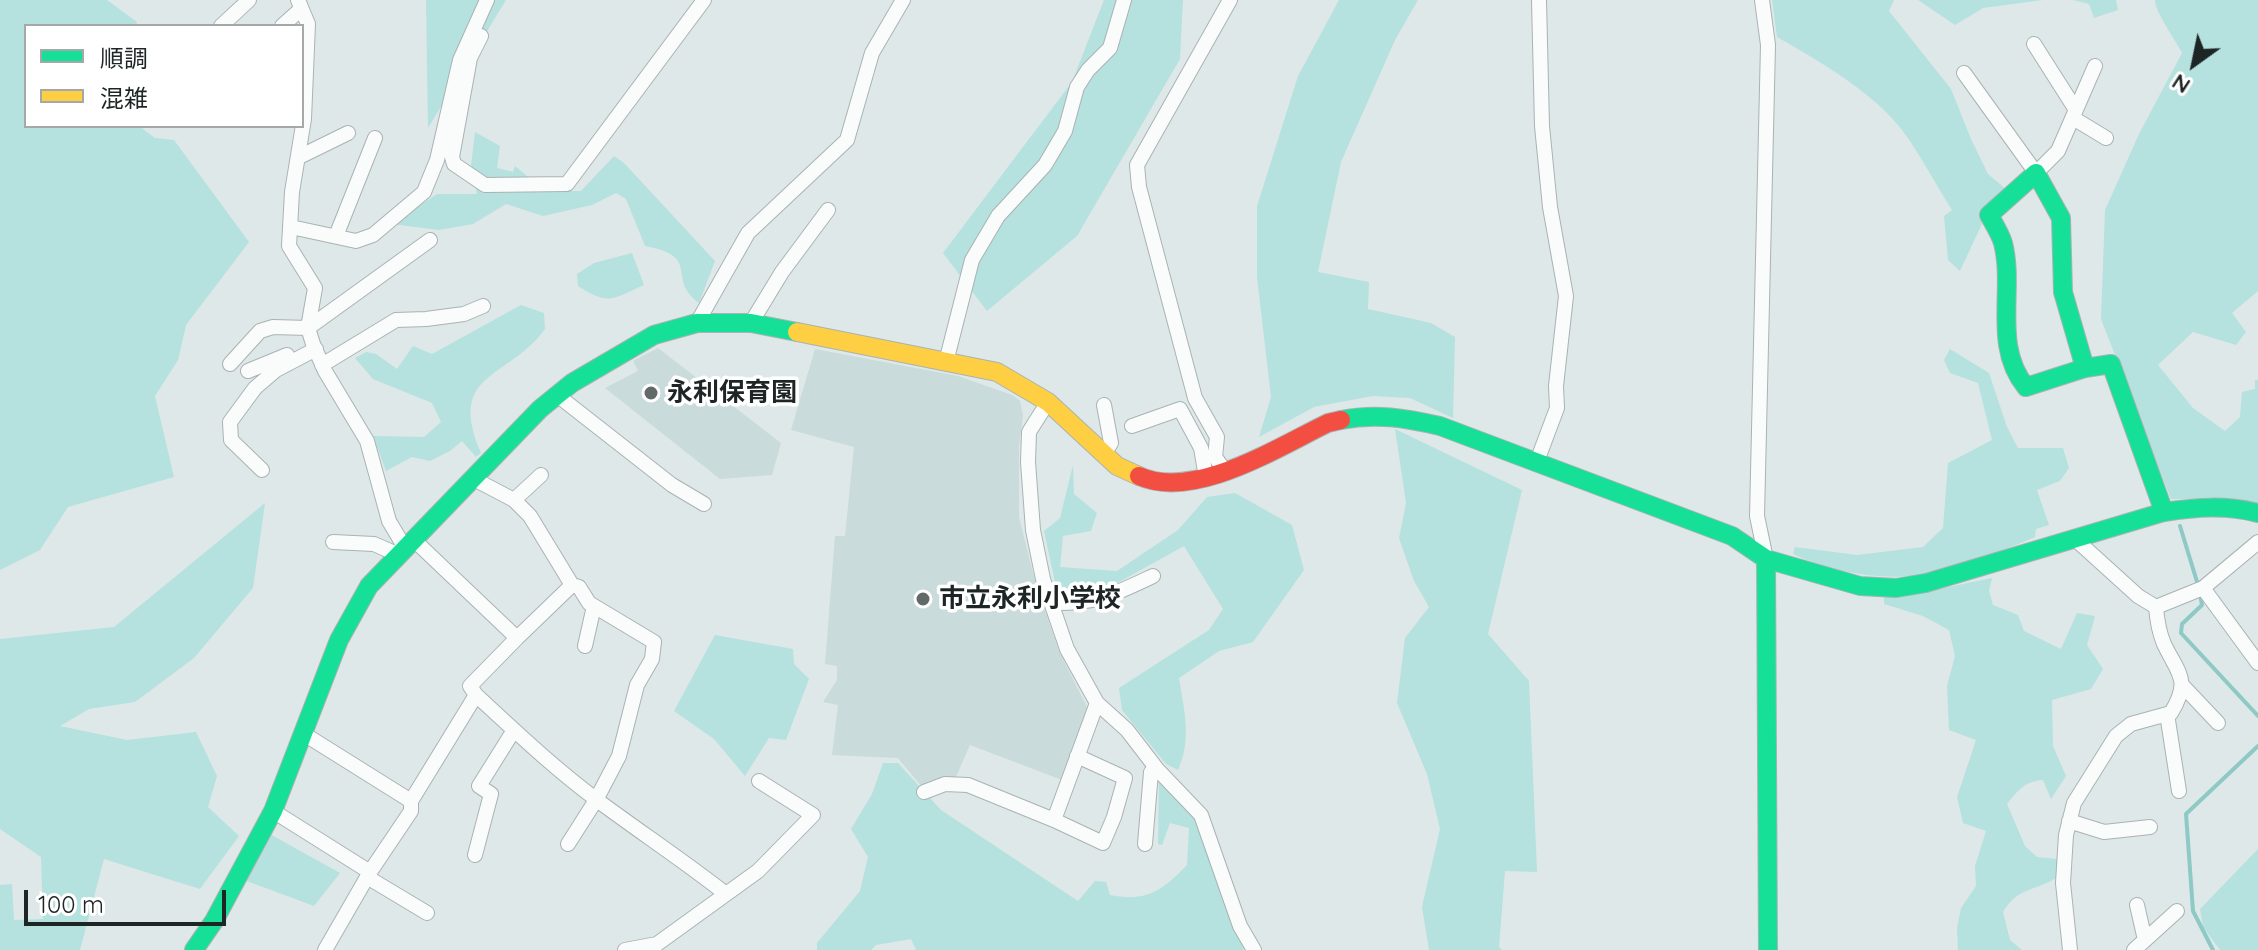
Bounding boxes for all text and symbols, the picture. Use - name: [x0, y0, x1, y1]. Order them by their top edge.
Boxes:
- legend: [24, 24, 304, 128]
- north arrow: [2154, 24, 2234, 104]
- text: 順調: [100, 43, 148, 73]
- text: N: [2167, 68, 2195, 100]
- text: 混雑: [100, 83, 148, 113]
- place label: 永利保育園: [667, 377, 797, 409]
- marker: 永利保育園: [642, 384, 660, 402]
- place label: 市立永利小学校: [939, 583, 1121, 615]
- marker: 市立永利小学校: [914, 590, 932, 608]
- scale bar: [28, 874, 230, 924]
- text: 100 m: [38, 889, 104, 919]

